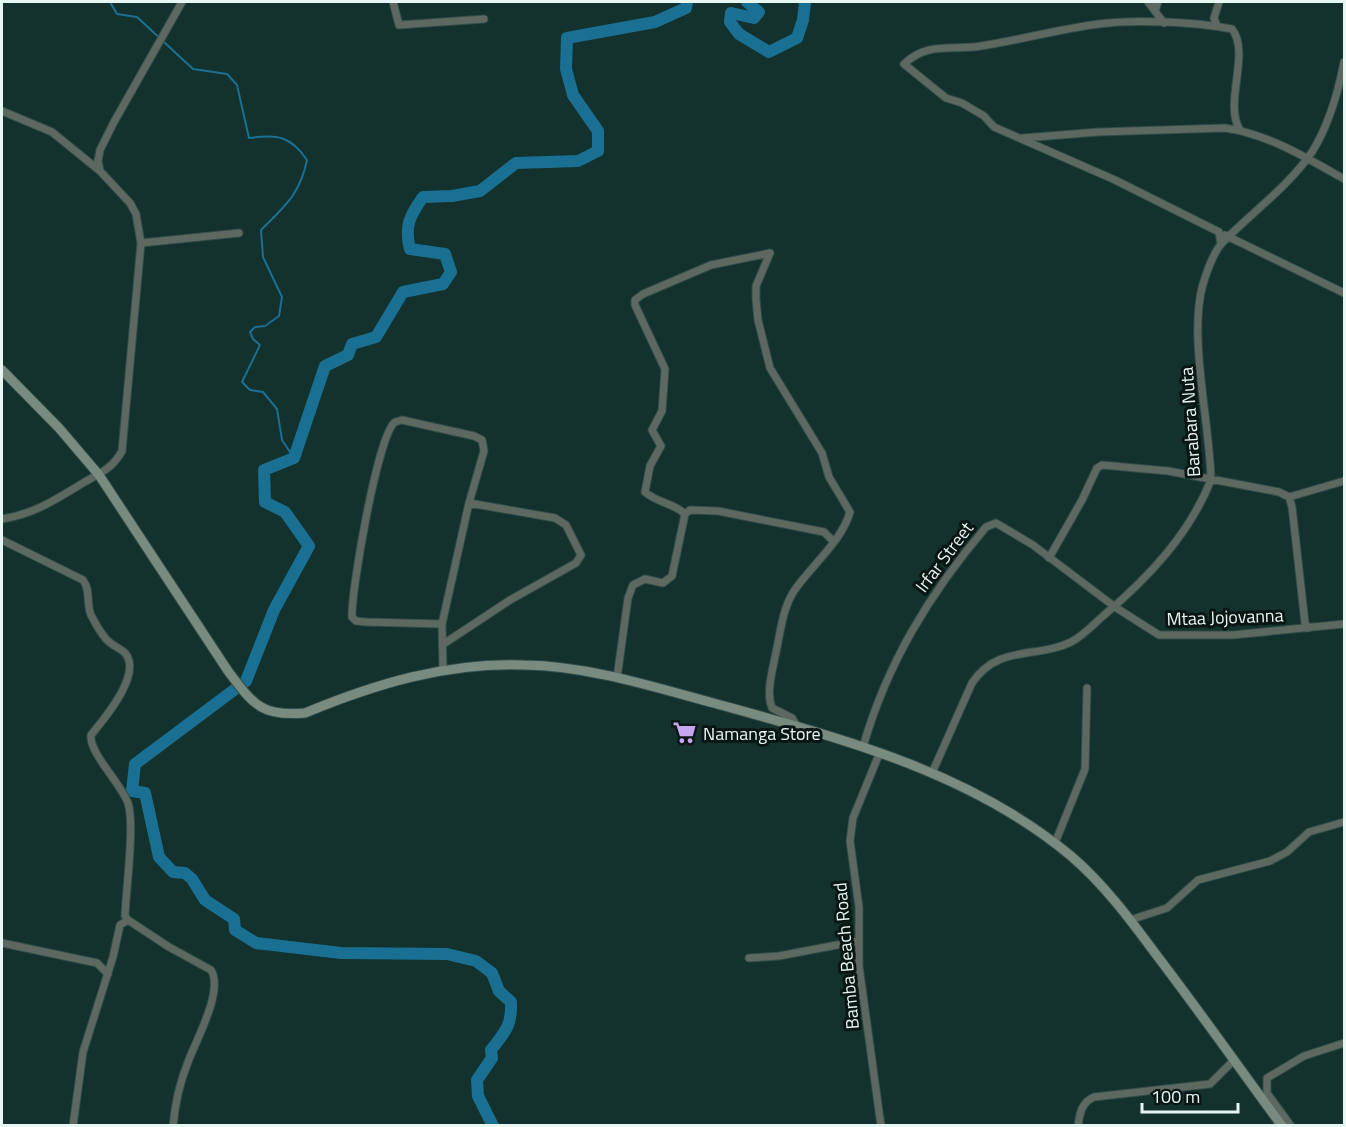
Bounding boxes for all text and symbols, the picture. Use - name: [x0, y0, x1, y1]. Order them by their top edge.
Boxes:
- street label: Barabara Nuta: [1173, 366, 1207, 478]
- street label: Irfar Street: [908, 516, 980, 598]
- street label: Mtaa Jojovanna: [1166, 601, 1284, 633]
- supermarket icon: Namanga Store: [672, 720, 698, 746]
- place label: Namanga Store: [703, 720, 821, 747]
- street label: Bamba Beach Road: [826, 881, 866, 1031]
- scale bar: [1142, 1076, 1238, 1114]
- text: 100 m: [1151, 1083, 1200, 1110]

